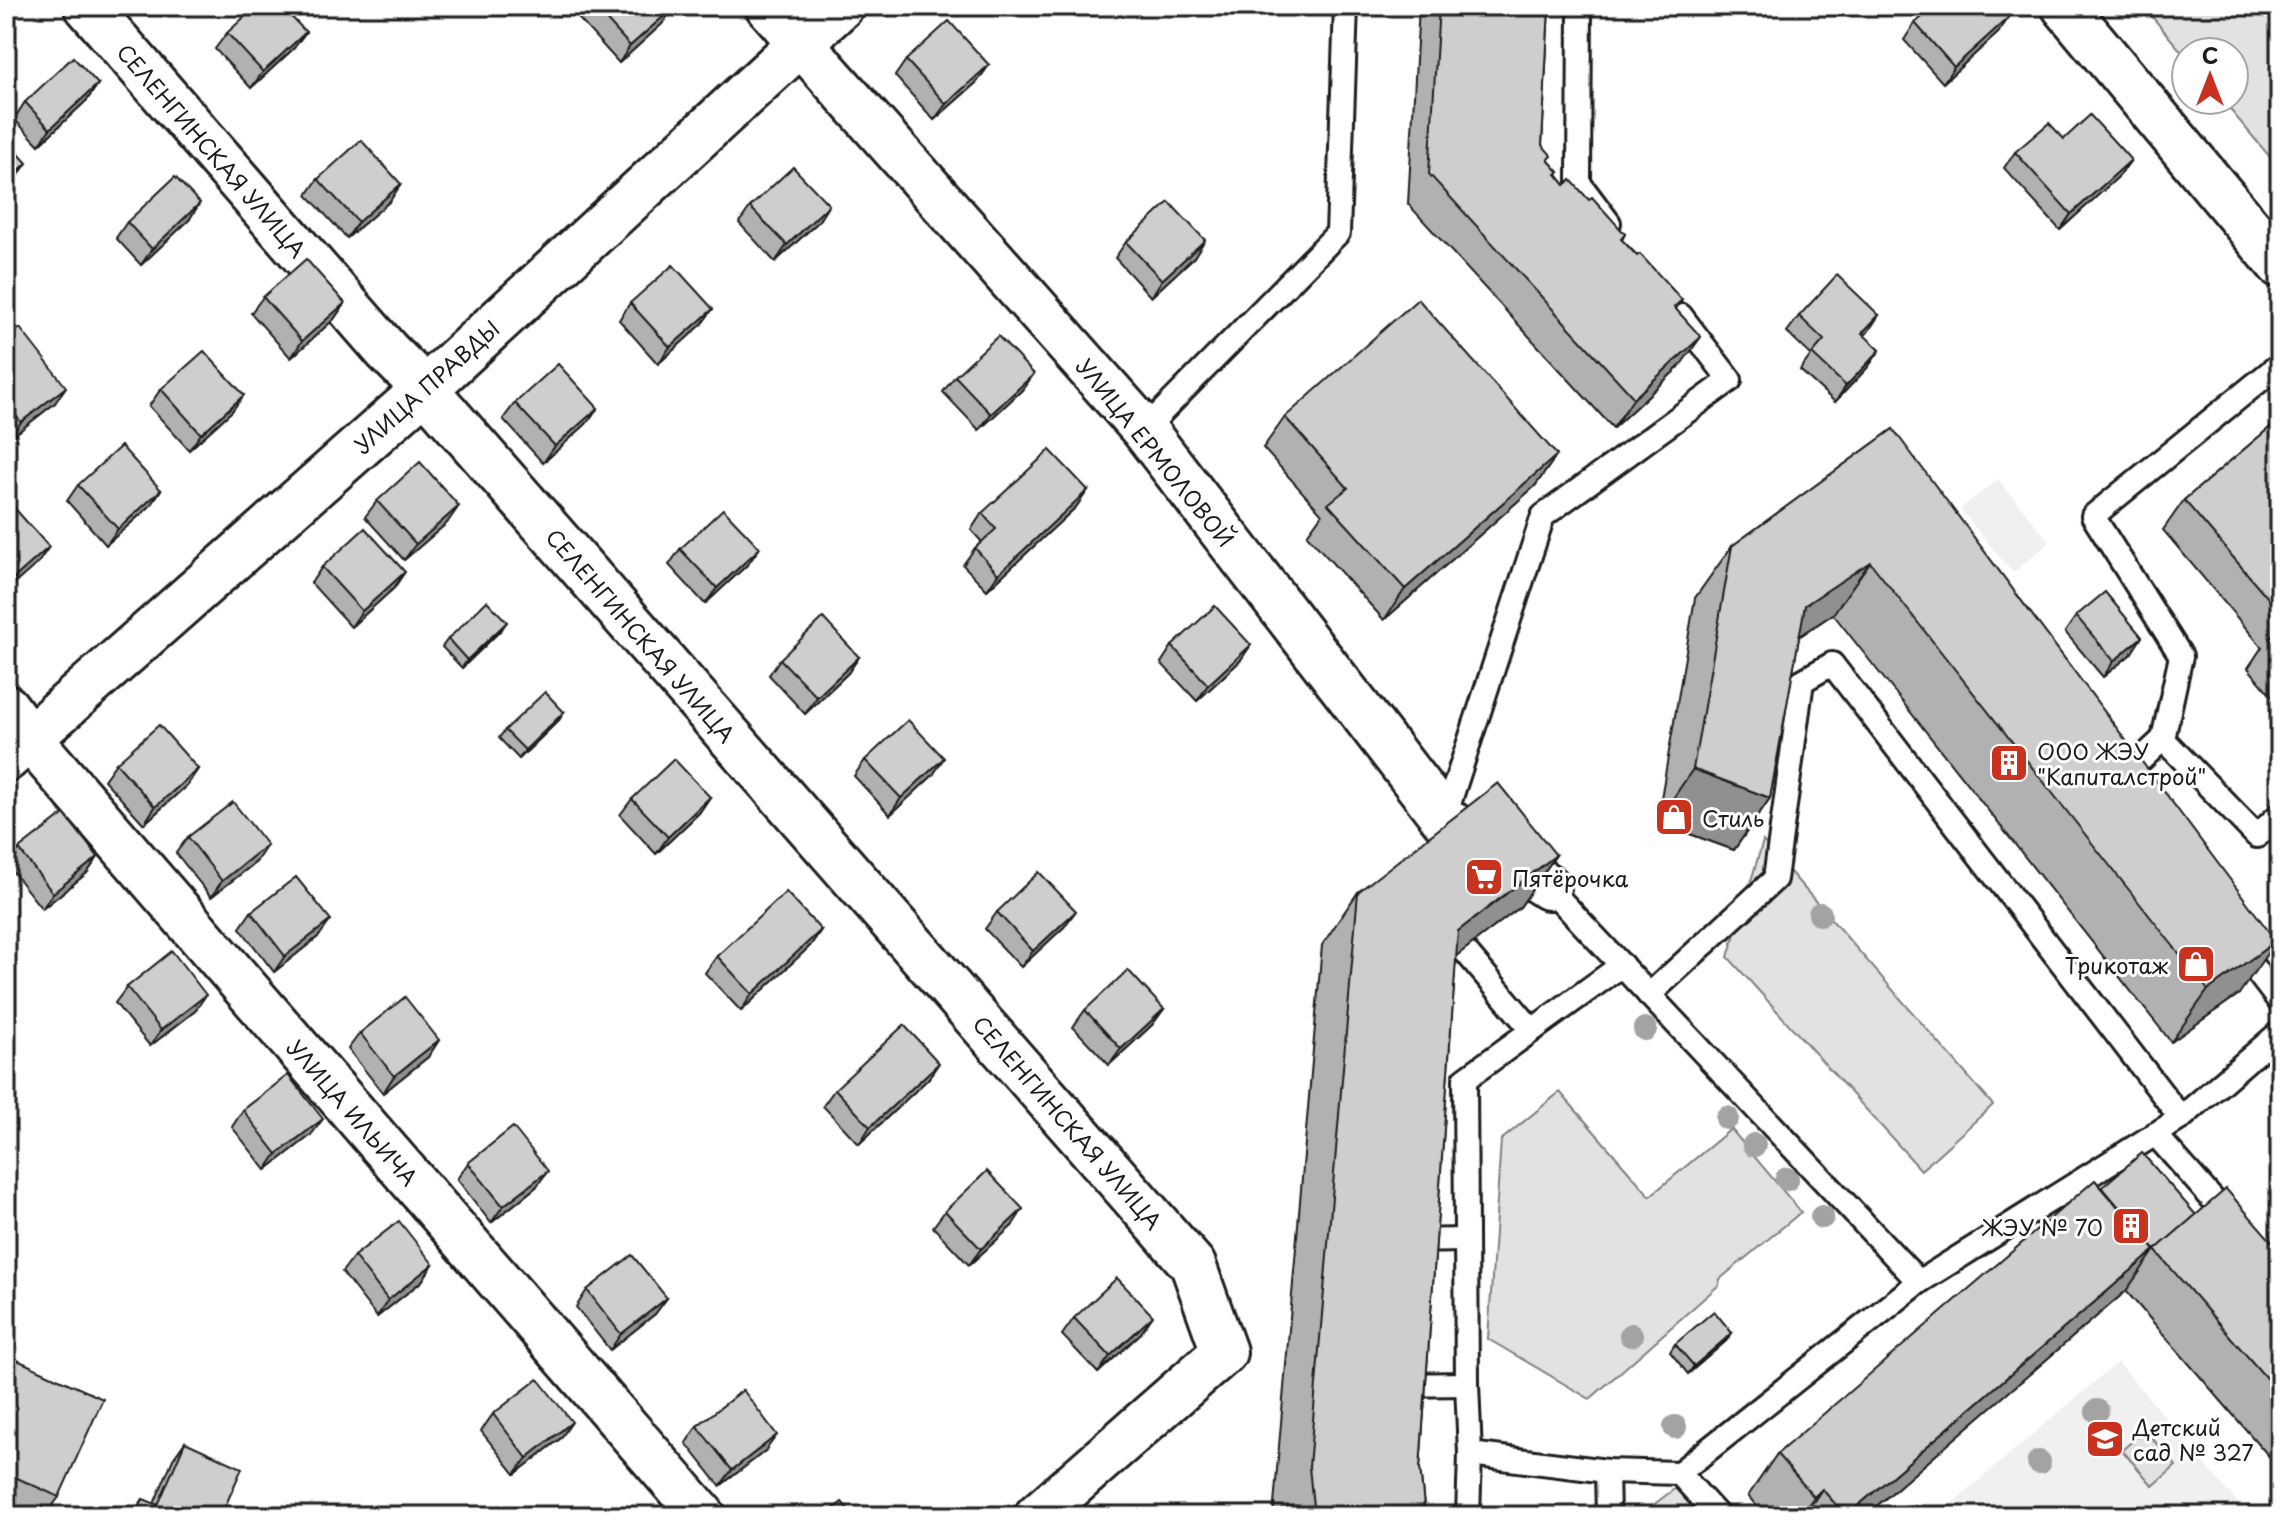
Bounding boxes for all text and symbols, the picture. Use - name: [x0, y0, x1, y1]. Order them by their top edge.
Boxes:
- street label: СЕЛЕНГИНСКАЯ УЛИЦА: [110, 36, 315, 264]
- north arrow: [2170, 36, 2250, 116]
- text: С: [2202, 38, 2218, 71]
- street label: УЛИЦА ПРАВДЫ: [346, 311, 506, 461]
- street label: УЛИЦА ЕРМОЛОВОЙ: [1069, 350, 1243, 554]
- street label: СЕЛЕНГИНСКАЯ УЛИЦА: [539, 521, 744, 749]
- place label: ООО ЖЭУ "Капиталстрой": [2037, 734, 2206, 792]
- building icon: ООО ЖЭУ "Капиталстрой": [1988, 742, 2030, 784]
- shop icon: Стиль: [1653, 796, 1695, 838]
- place label: Стиль: [1702, 801, 1764, 834]
- supermarket icon: Пятёрочка: [1463, 856, 1505, 898]
- place label: Пятёрочка: [1512, 861, 1629, 894]
- shop icon: Трикотаж: [2175, 943, 2217, 985]
- place label: Трикотаж: [2064, 948, 2168, 981]
- street label: СЕЛЕНГИНСКАЯ УЛИЦА: [966, 1008, 1171, 1236]
- street label: УЛИЦА ИЛЬИЧА: [280, 1032, 426, 1193]
- building icon: ЖЭУ № 70: [2110, 1205, 2152, 1247]
- place label: ЖЭУ № 70: [1981, 1210, 2103, 1243]
- place label: Детский сад № 327: [2132, 1410, 2254, 1468]
- school or university icon: Детский сад № 327: [2084, 1418, 2126, 1460]

